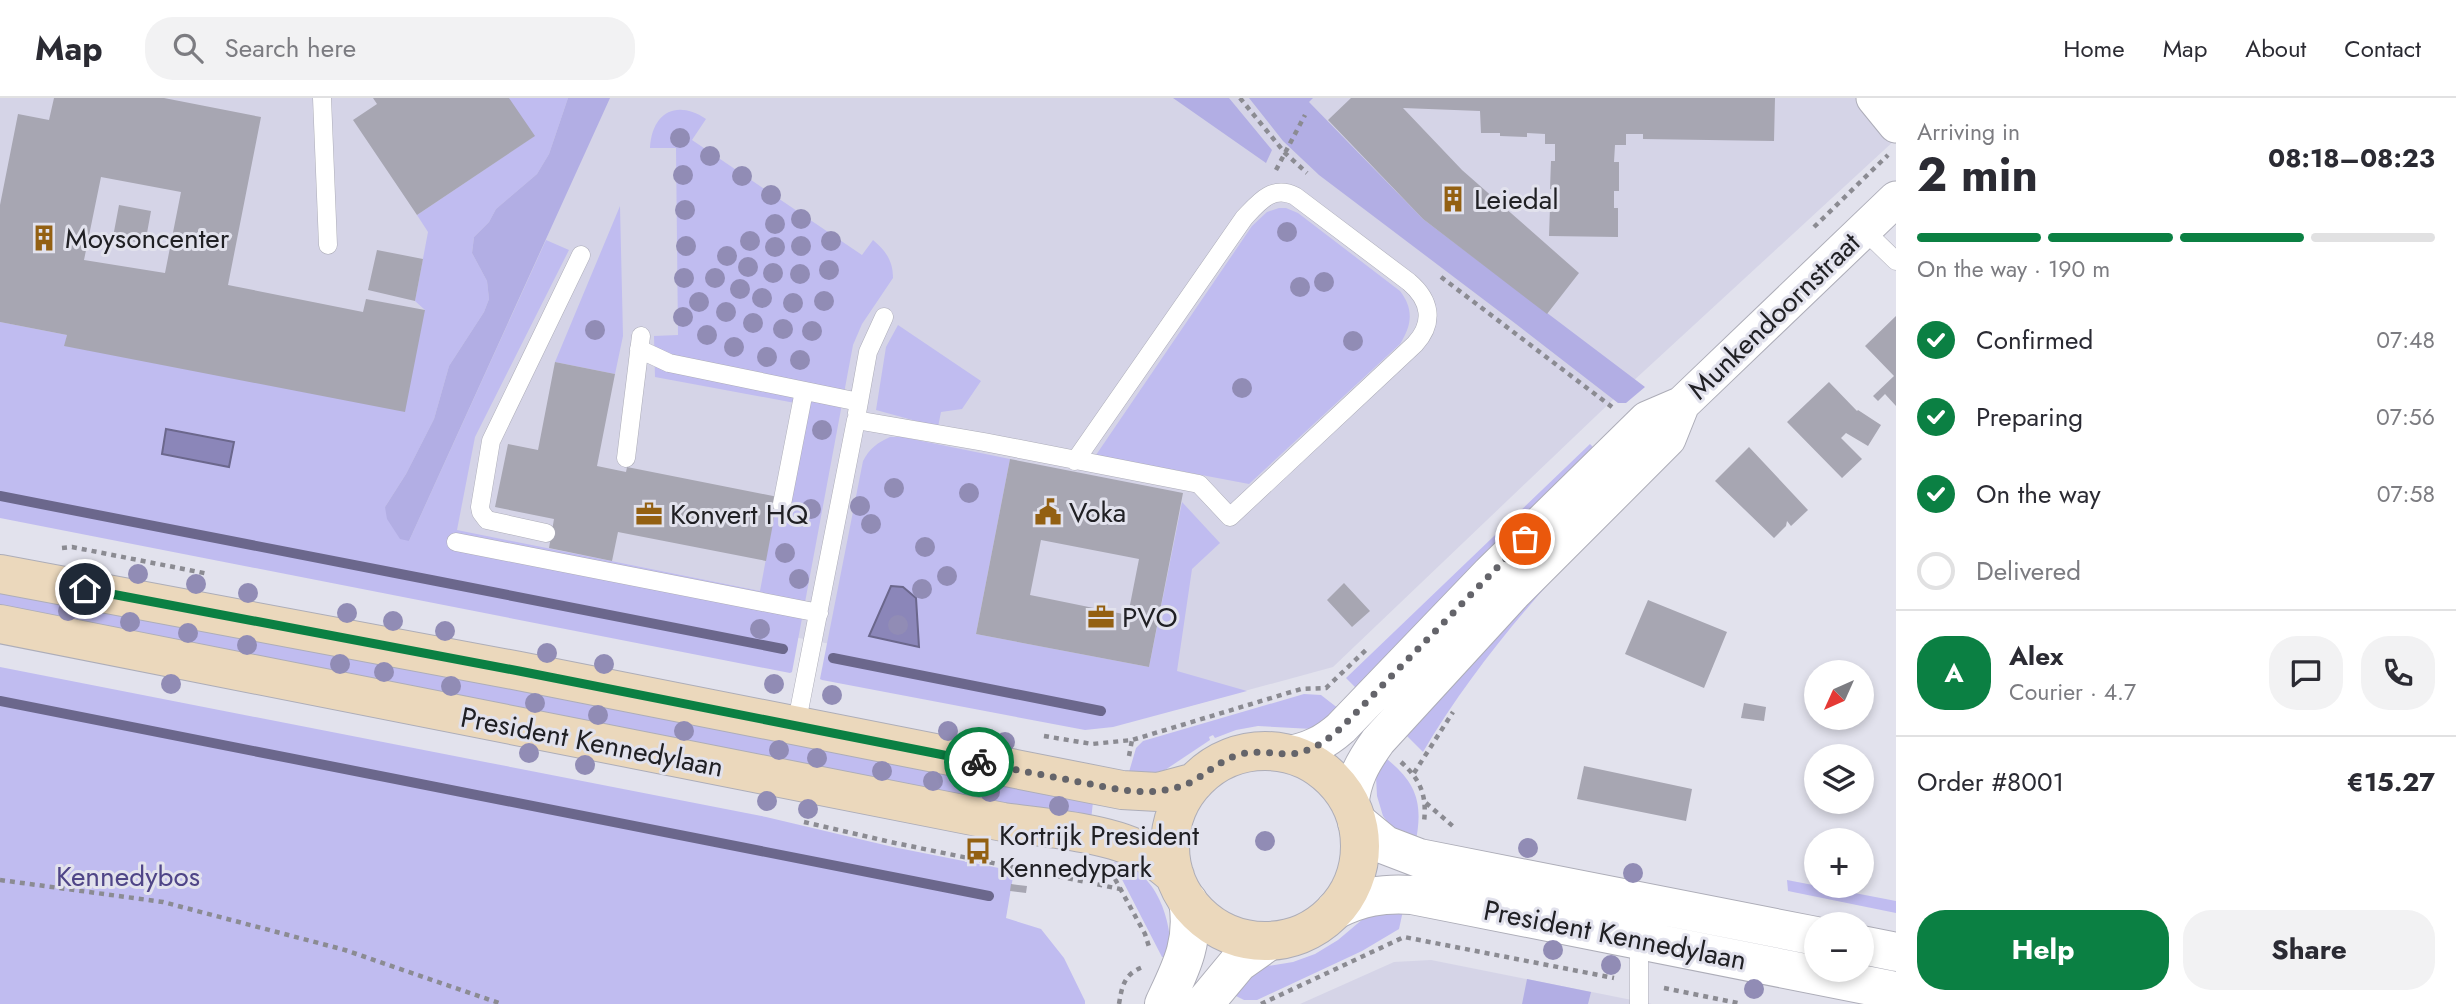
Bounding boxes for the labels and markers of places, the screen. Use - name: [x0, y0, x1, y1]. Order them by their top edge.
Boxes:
- place label: Leiedal: [1474, 179, 1559, 220]
- building icon: Leiedal: [1438, 184, 1468, 214]
- place label: Moysoncenter: [65, 218, 230, 259]
- building icon: Moysoncenter: [29, 223, 59, 253]
- place label: Voka: [1069, 492, 1126, 533]
- place label: Konvert HQ: [670, 494, 809, 535]
- public building icon: Voka: [1033, 497, 1063, 527]
- office icon: Konvert HQ: [634, 499, 664, 529]
- pin: [1495, 509, 1555, 569]
- pin: [55, 559, 115, 619]
- place label: PVO: [1122, 597, 1178, 638]
- office icon: PVO: [1086, 602, 1116, 632]
- place label: Kortrijk President Kennedypark: [999, 815, 1199, 888]
- bus stop icon: Kortrijk President Kennedypark: [963, 836, 993, 866]

